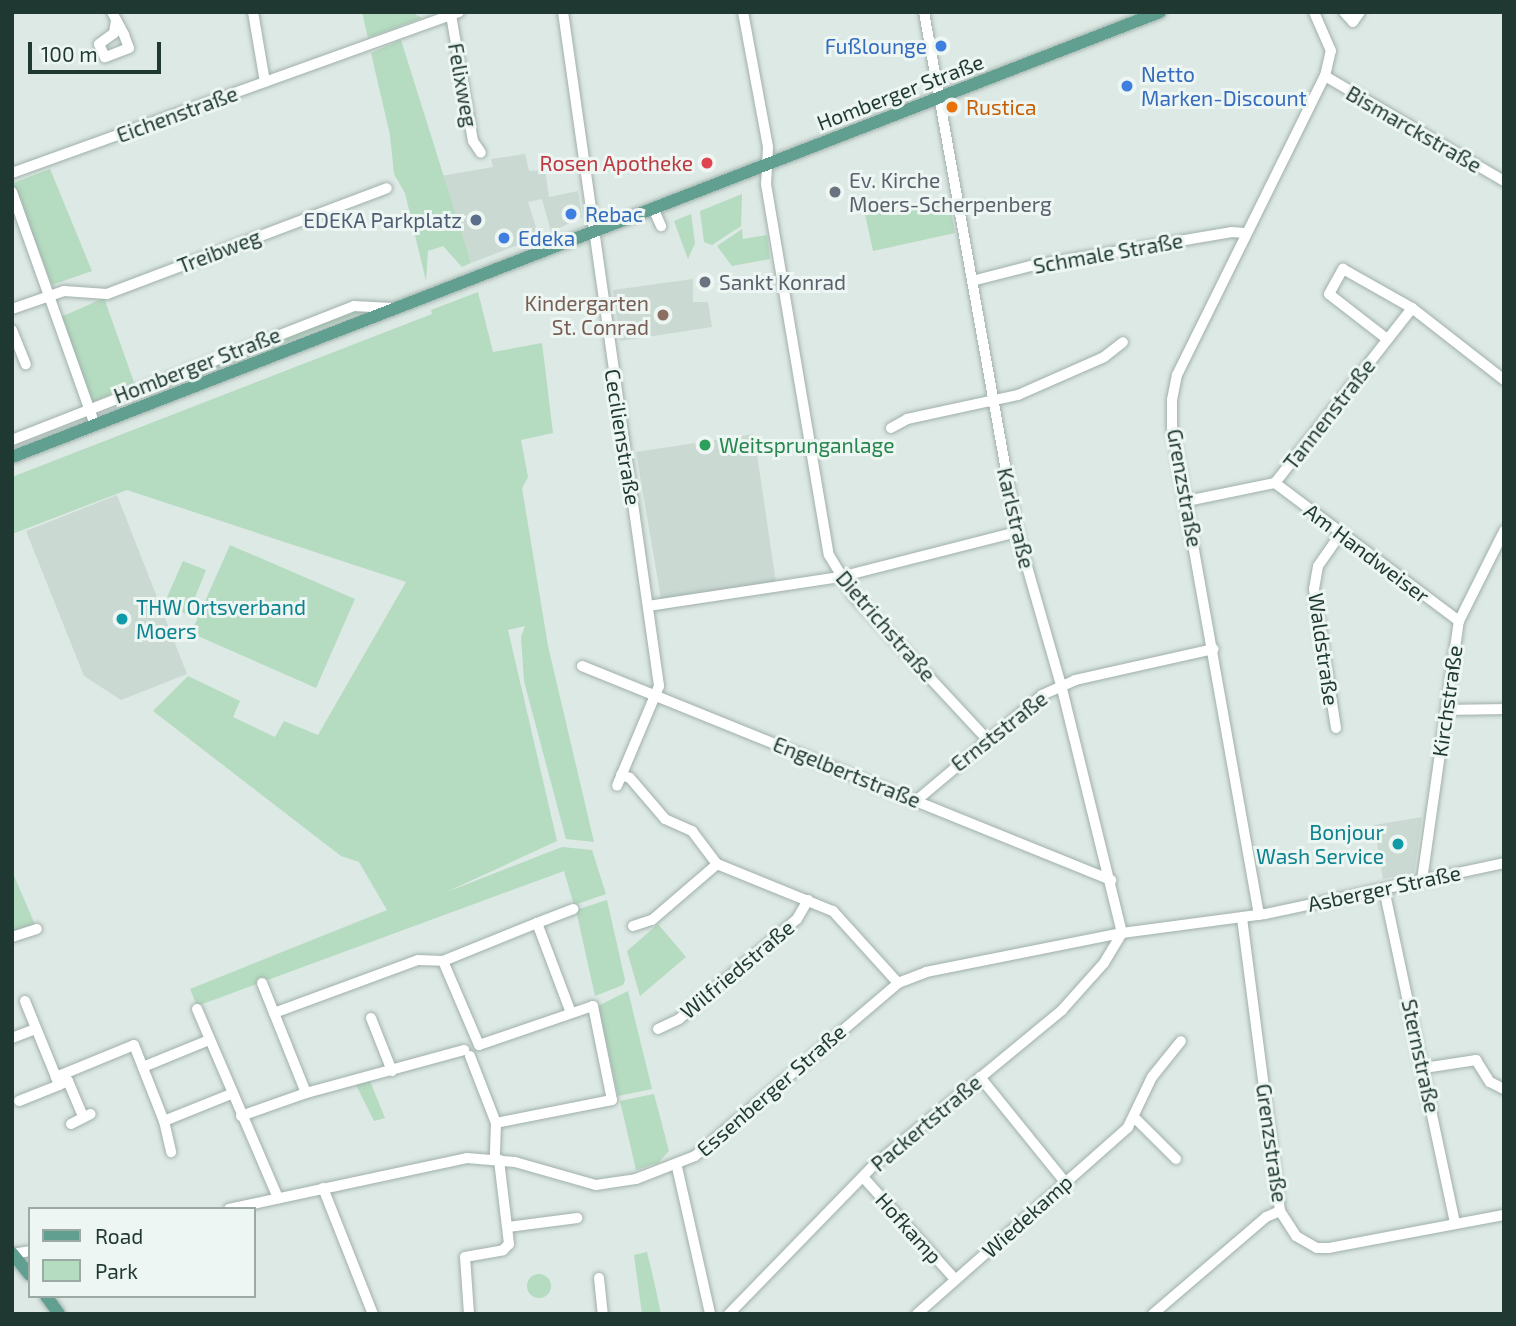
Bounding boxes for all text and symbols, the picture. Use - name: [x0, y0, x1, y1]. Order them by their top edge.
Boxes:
- scale bar: [32, 28, 164, 72]
- place label: Fußlounge: [825, 33, 927, 59]
- marker: Fußlounge: [933, 38, 949, 54]
- text: 100 m: [41, 41, 98, 66]
- street label: Felixweg: [443, 41, 483, 129]
- street label: Homberger Straße: [813, 49, 987, 135]
- place label: Netto Marken-Discount: [1141, 61, 1307, 111]
- marker: Netto Marken-Discount: [1119, 78, 1135, 94]
- street label: Eichenstraße: [113, 80, 241, 148]
- street label: Bismarckstraße: [1342, 80, 1486, 178]
- place label: Rustica: [966, 94, 1037, 120]
- marker: Rustica: [944, 99, 960, 115]
- place label: Rosen Apotheke: [539, 150, 693, 176]
- marker: Rosen Apotheke: [699, 155, 715, 171]
- place label: Ev. Kirche Moers-Scherpenberg: [849, 167, 1052, 217]
- marker: Ev. Kirche Moers-Scherpenberg: [827, 184, 843, 200]
- place label: Rebac: [585, 201, 643, 227]
- marker: Rebac: [563, 206, 579, 222]
- place label: EDEKA Parkplatz: [303, 207, 462, 233]
- marker: EDEKA Parkplatz: [468, 212, 484, 228]
- street label: Treibweg: [174, 224, 264, 278]
- place label: Edeka: [518, 225, 575, 251]
- street label: Schmale Straße: [1031, 227, 1185, 279]
- marker: Edeka: [496, 230, 512, 246]
- place label: Sankt Konrad: [719, 269, 846, 295]
- marker: Sankt Konrad: [697, 274, 713, 290]
- place label: Kindergarten St. Conrad: [524, 290, 649, 340]
- marker: Kindergarten St. Conrad: [655, 307, 671, 323]
- street label: Homberger Straße: [110, 322, 284, 408]
- street label: Tannenstraße: [1278, 354, 1380, 474]
- street label: Cecilienstraße: [600, 367, 646, 507]
- street label: Grenzstraße: [1162, 427, 1208, 549]
- place label: Weitsprunganlage: [719, 432, 894, 458]
- marker: Weitsprunganlage: [697, 437, 713, 453]
- street label: Karlstraße: [992, 465, 1040, 571]
- street label: Am Handweiser: [1300, 498, 1434, 608]
- street label: Dietrichstraße: [831, 565, 941, 687]
- street label: Waldstraße: [1304, 591, 1344, 707]
- place label: THW Ortsverband Moers: [136, 594, 306, 644]
- marker: THW Ortsverband Moers: [114, 611, 130, 627]
- street label: Kirchstraße: [1427, 644, 1467, 758]
- street label: Ernststraße: [946, 686, 1052, 776]
- street label: Engelbertstraße: [770, 731, 924, 813]
- place label: Bonjour Wash Service: [1256, 819, 1384, 869]
- marker: Bonjour Wash Service: [1390, 836, 1406, 852]
- street label: Asberger Straße: [1305, 859, 1463, 917]
- street label: Wilfriedstraße: [675, 914, 799, 1024]
- street label: Sternstraße: [1397, 997, 1445, 1115]
- street label: Essenberger Straße: [691, 1018, 851, 1162]
- street label: Packertstraße: [866, 1070, 986, 1176]
- street label: Grenzstraße: [1251, 1082, 1293, 1204]
- street label: Wiedekamp: [977, 1169, 1077, 1263]
- street label: Hofkamp: [871, 1187, 947, 1269]
- legend: [28, 1207, 256, 1298]
- text: Road: [95, 1223, 143, 1248]
- text: Park: [95, 1258, 138, 1283]

